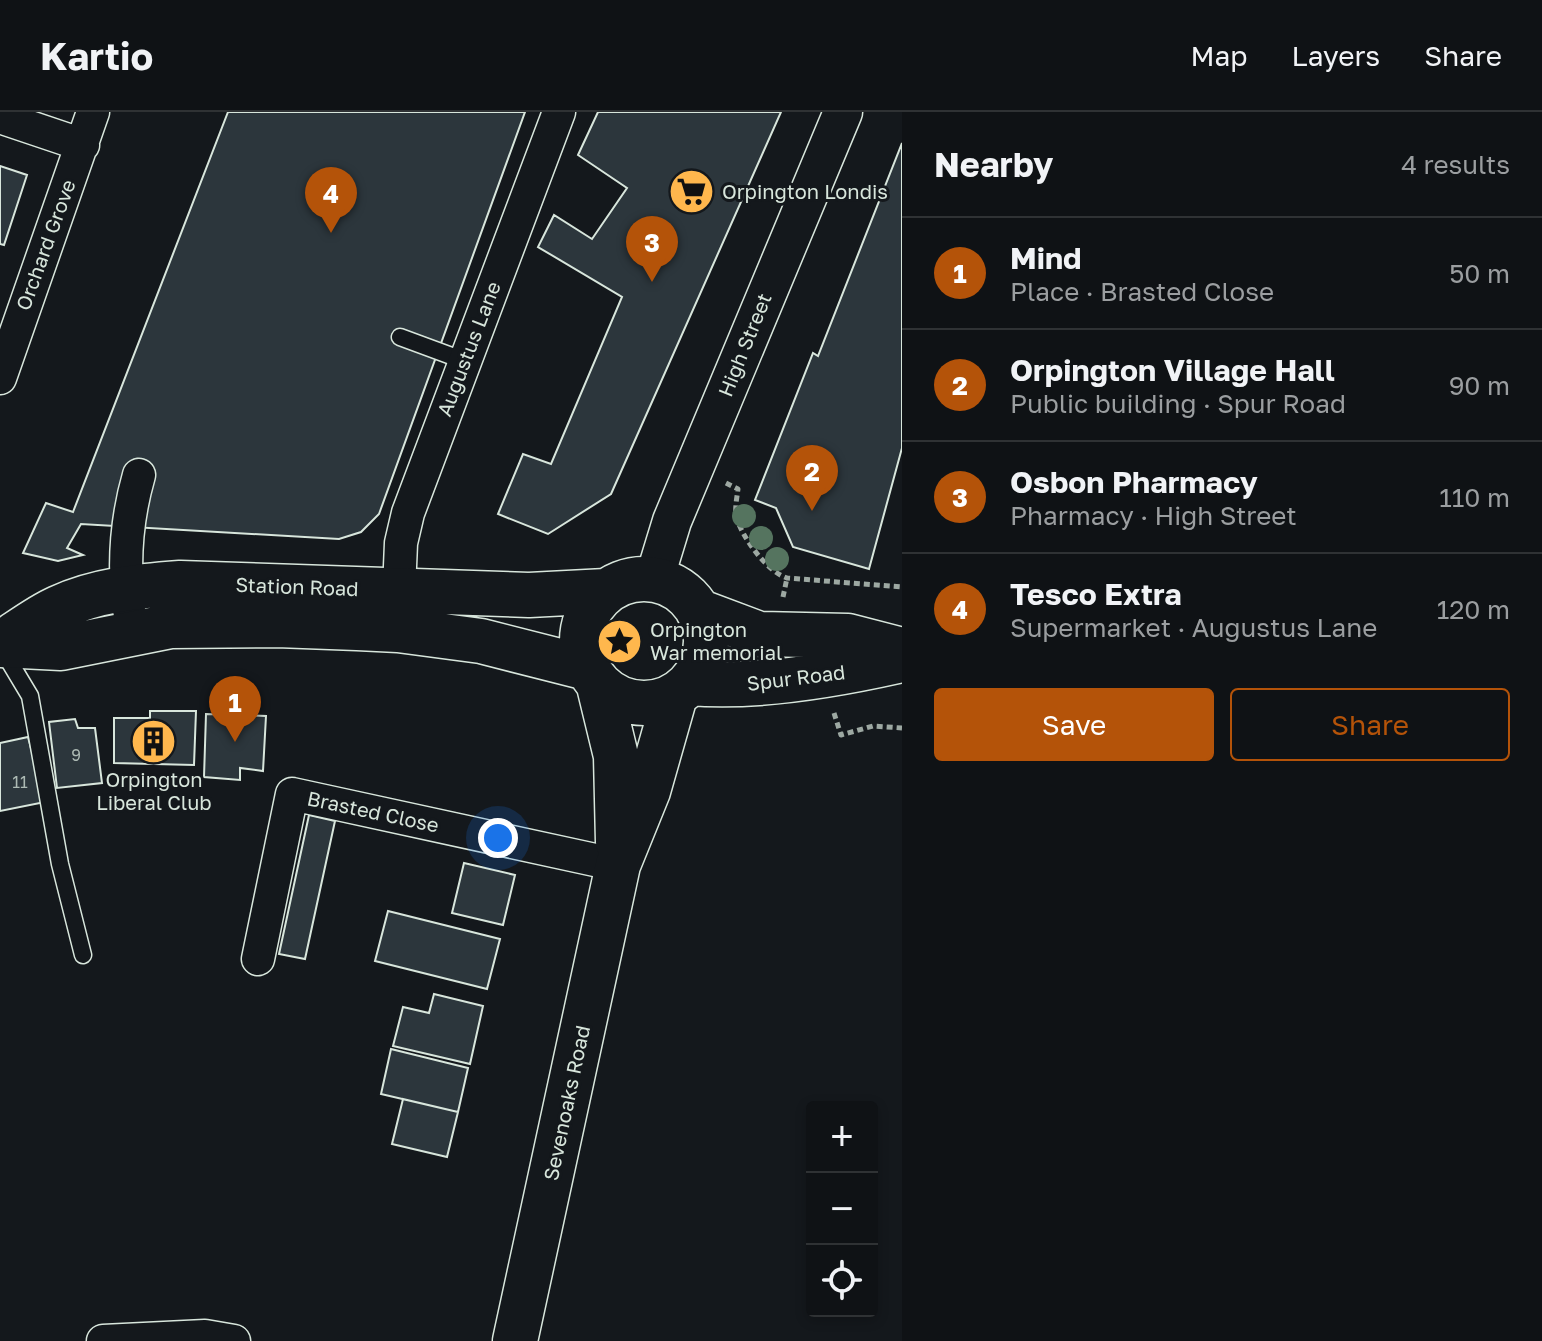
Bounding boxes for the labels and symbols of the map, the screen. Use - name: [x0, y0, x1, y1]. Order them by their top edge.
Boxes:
- pin: 4: [305, 167, 357, 233]
- supermarket icon: Orpington Londis: [667, 168, 715, 216]
- street label: Orchard Grove: [10, 176, 80, 313]
- place label: Orpington Londis: [722, 179, 888, 203]
- pin: 3: [626, 216, 678, 282]
- street label: Augustus Lane: [431, 278, 505, 420]
- street label: High Street: [712, 289, 776, 400]
- pin: 2: [786, 445, 838, 511]
- street label: Station Road: [235, 572, 359, 600]
- place label: Orpington War memorial: [650, 617, 782, 664]
- place icon: Orpington War memorial: [595, 618, 643, 666]
- street label: Spur Road: [745, 659, 846, 695]
- pin: 1: [209, 676, 261, 742]
- building icon: Orpington Liberal Club: [130, 717, 178, 765]
- house number: 9: [71, 745, 81, 765]
- place label: Orpington Liberal Club: [96, 767, 212, 814]
- house number: 11: [12, 772, 28, 792]
- street label: Brasted Close: [305, 785, 441, 837]
- your location: [478, 818, 518, 858]
- street label: Sevenoaks Road: [538, 1023, 594, 1183]

